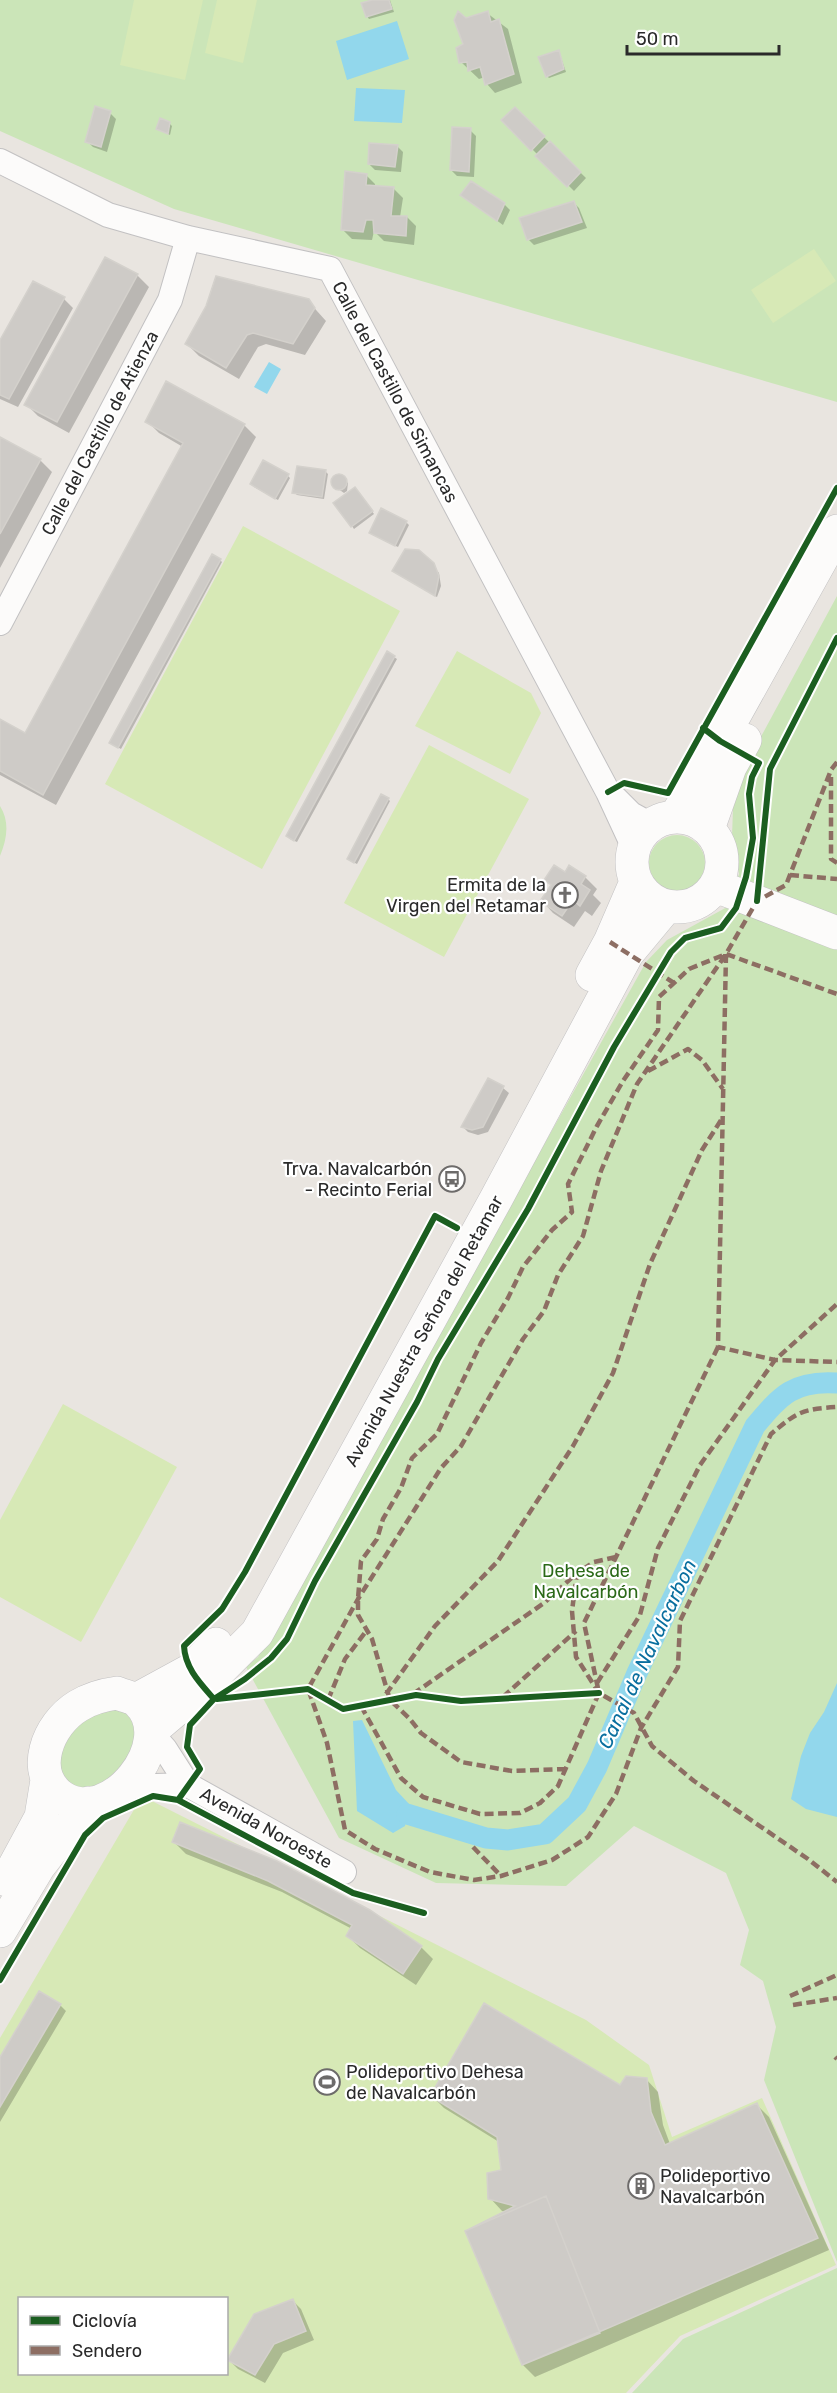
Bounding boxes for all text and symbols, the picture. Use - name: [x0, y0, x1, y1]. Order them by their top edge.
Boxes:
- scale bar: [627, 18, 778, 56]
- text: 50 m: [636, 28, 679, 50]
- street label: Calle del Castillo de Simancas: [327, 278, 463, 506]
- street label: Calle del Castillo de Atienza: [37, 327, 163, 539]
- place label: Ermita de la Virgen del Retamar: [386, 874, 546, 917]
- church icon: Ermita de la Virgen del Retamar: [550, 880, 580, 910]
- place label: Trva. Navalcarbón - Recinto Ferial: [283, 1158, 432, 1201]
- bus stop icon: Trva. Navalcarbón - Recinto Ferial: [437, 1164, 467, 1194]
- street label: Avenida Nuestra Señora del Retamar: [340, 1191, 508, 1470]
- water label: Canal de Navalcarbon: [593, 1556, 701, 1752]
- park label: Dehesa de Navalcarbón: [534, 1560, 638, 1603]
- street label: Avenida Noroeste: [196, 1783, 336, 1873]
- place label: Polideportivo Dehesa de Navalcarbón: [346, 2061, 524, 2104]
- sports icon: Polideportivo Dehesa de Navalcarbón: [312, 2067, 342, 2097]
- place label: Polideportivo Navalcarbón: [660, 2165, 771, 2208]
- building icon: Polideportivo Navalcarbón: [626, 2171, 656, 2201]
- legend: [18, 2297, 228, 2375]
- text: Ciclovía: [72, 2310, 137, 2332]
- text: Sendero: [72, 2340, 142, 2362]

